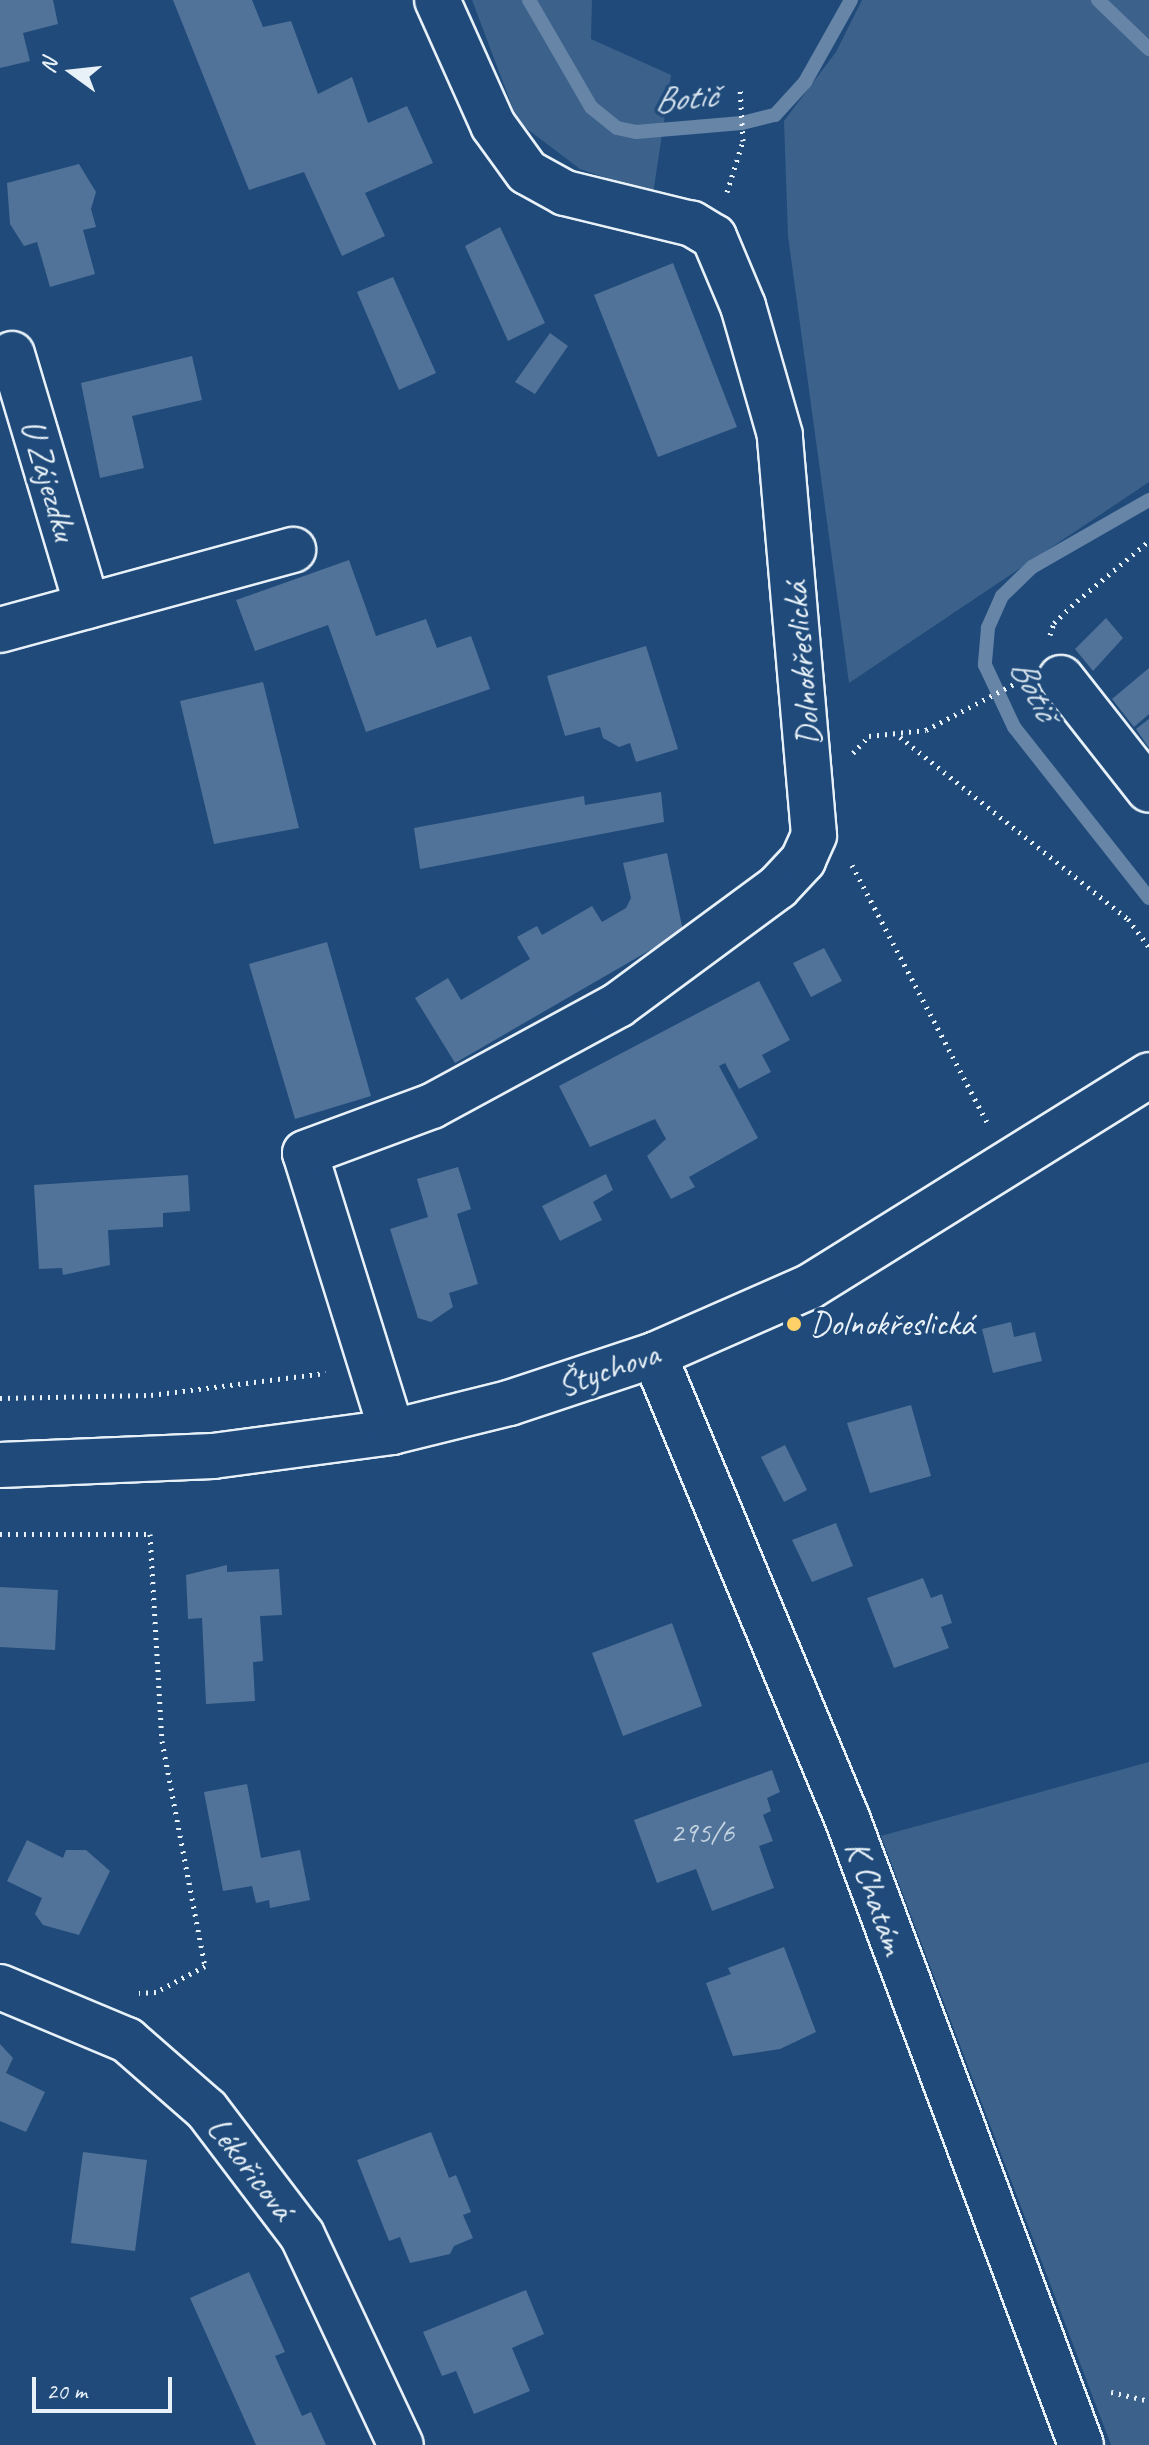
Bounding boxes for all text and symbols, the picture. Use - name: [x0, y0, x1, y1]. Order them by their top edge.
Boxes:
- north arrow: [32, 32, 112, 112]
- text: N: [34, 56, 64, 76]
- water label: Botič: [652, 74, 718, 122]
- street label: U Zájezdku: [12, 415, 86, 545]
- street label: Dolnokřeslická: [775, 580, 829, 748]
- water label: Botič: [1000, 651, 1068, 727]
- place label: Dolnokřeslická: [810, 1304, 974, 1344]
- marker: Dolnokřeslická: [785, 1315, 803, 1333]
- street label: Štychova: [552, 1333, 664, 1405]
- house number: 295/6: [670, 1814, 734, 1850]
- street label: K Chatám: [837, 1835, 915, 1959]
- street label: Lékořicová: [198, 2109, 304, 2227]
- scale bar: [36, 2361, 176, 2411]
- text: 20 m: [46, 2376, 87, 2406]

